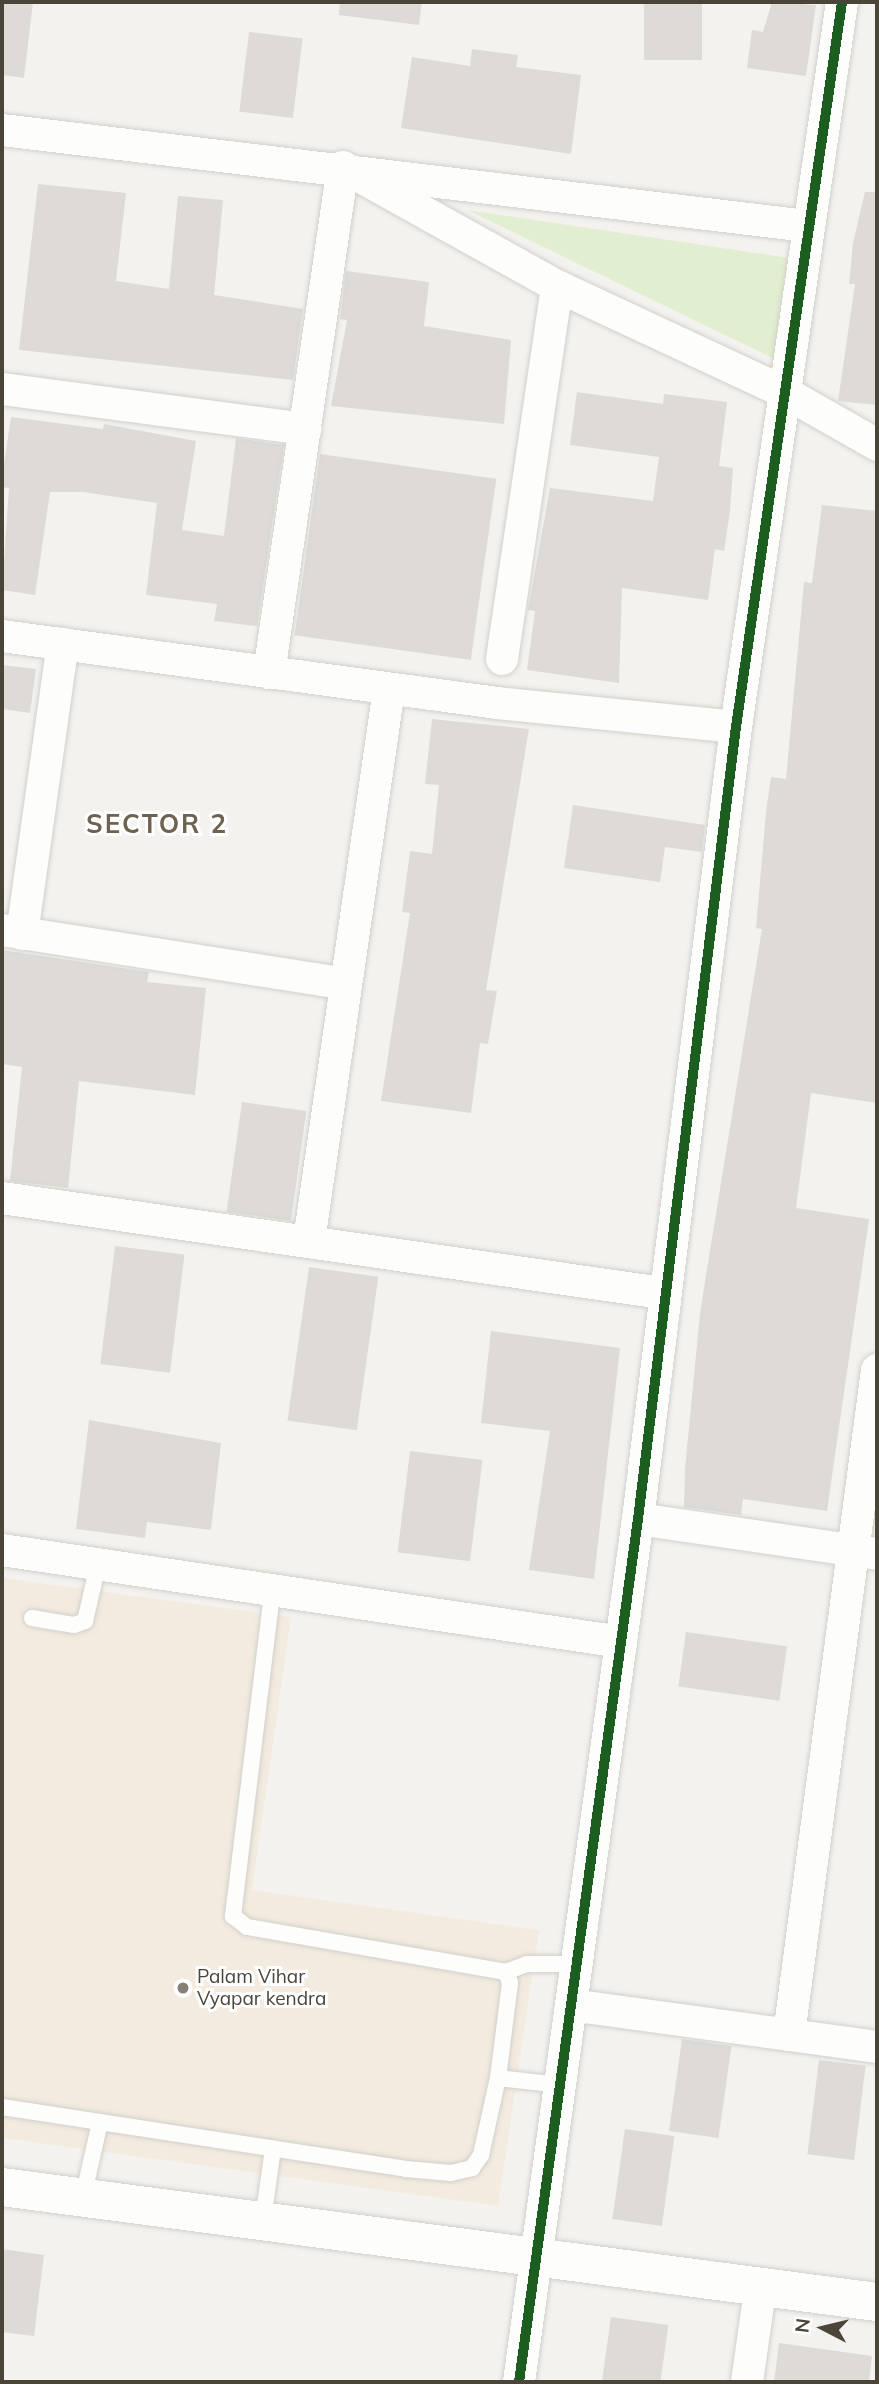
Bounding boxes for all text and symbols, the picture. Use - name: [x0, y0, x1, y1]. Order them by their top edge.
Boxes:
- district label: SECTOR 2: [87, 808, 227, 840]
- place label: Palam Vihar Vyapar kendra: [197, 1966, 326, 2010]
- marker: Palam Vihar Vyapar kendra: [175, 1980, 191, 1996]
- north arrow: [788, 2293, 858, 2363]
- text: N: [789, 2317, 815, 2334]

